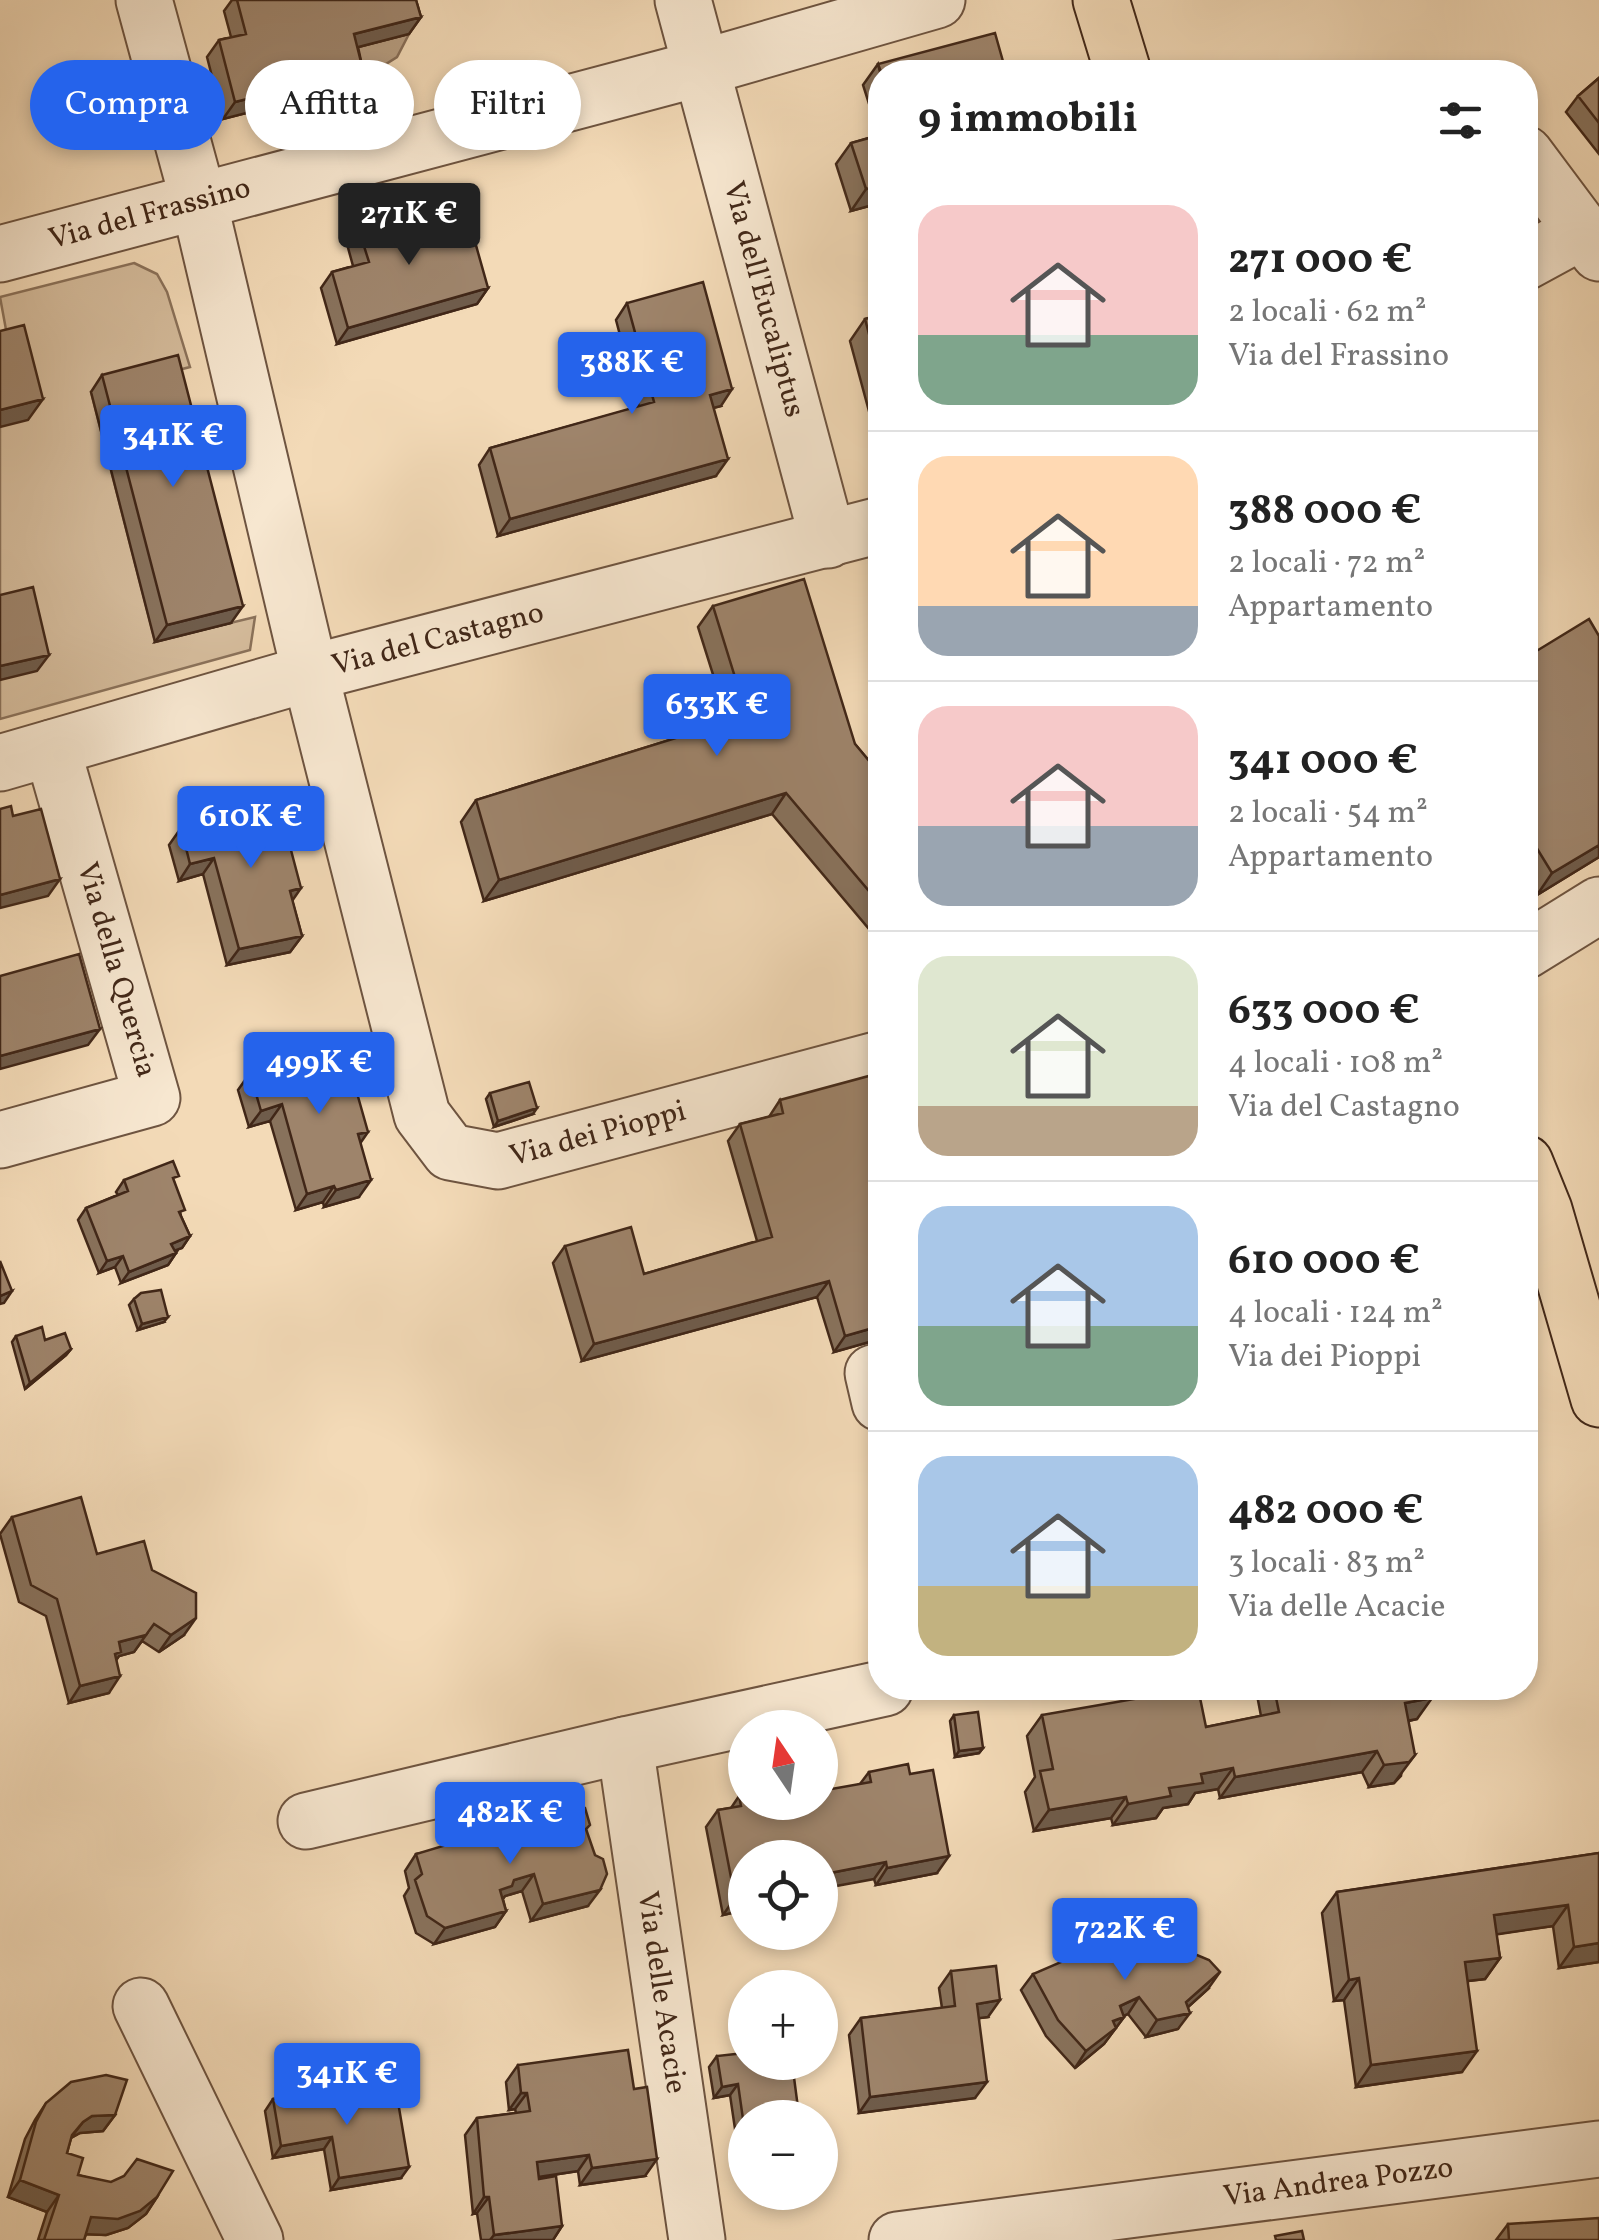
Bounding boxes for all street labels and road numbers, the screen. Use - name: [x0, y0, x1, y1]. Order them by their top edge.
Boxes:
- street label: Via del Frassino: [44, 167, 255, 261]
- street label: Via dell'Eucaliptus: [712, 177, 815, 422]
- street label: Via del Castagno: [328, 592, 548, 687]
- street label: Via della Quercia: [65, 857, 167, 1083]
- street label: Via dei Pioppi: [505, 1091, 691, 1178]
- street label: Via delle Acacie: [626, 1888, 696, 2096]
- street label: Via Andrea Pozzo: [1221, 2147, 1456, 2219]

